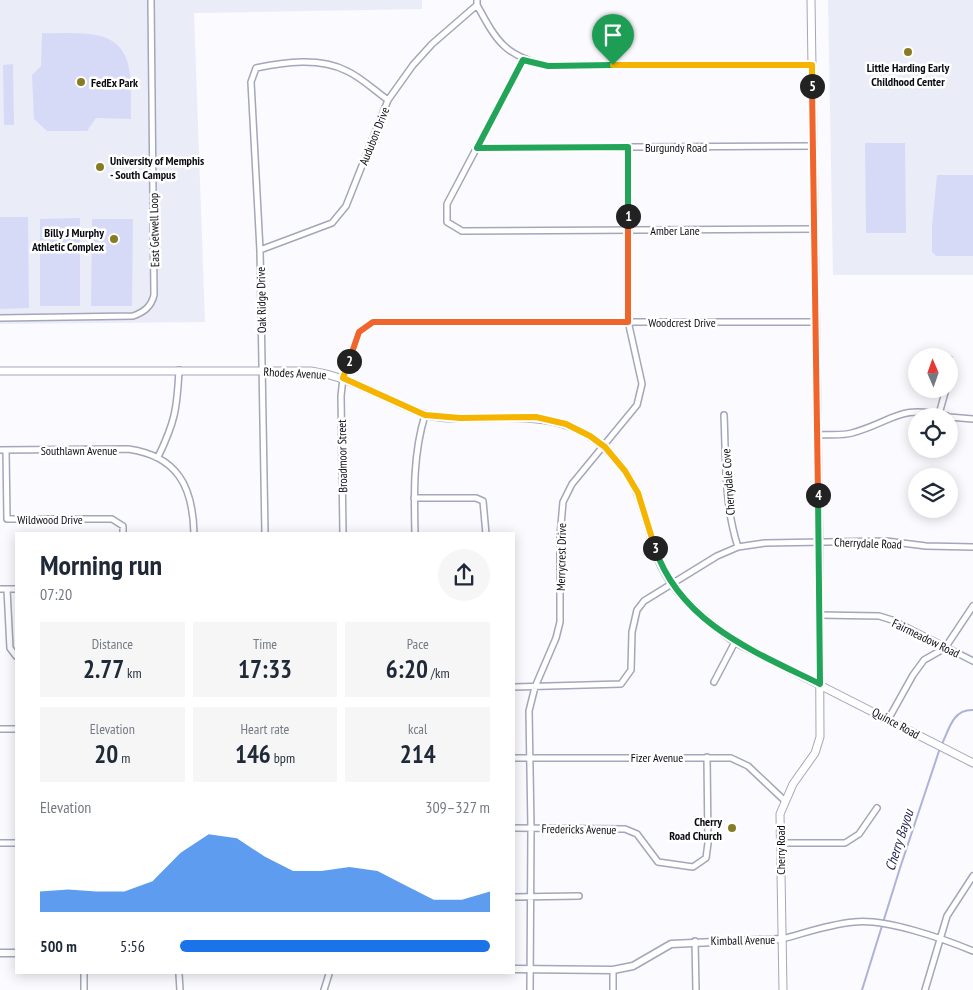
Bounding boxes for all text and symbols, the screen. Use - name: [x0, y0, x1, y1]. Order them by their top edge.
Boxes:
- pin: [592, 14, 634, 65]
- icon: arrive: [599, 21, 627, 49]
- marker: Little Harding Early Childhood Center: [902, 46, 914, 58]
- place label: Little Harding Early Childhood Center: [867, 60, 950, 89]
- pin: 5: [800, 74, 824, 98]
- place label: FedEx Park: [91, 75, 138, 90]
- marker: FedEx Park: [75, 76, 87, 88]
- text: 5: [809, 77, 816, 95]
- street label: Audubon Drive: [356, 105, 392, 167]
- street label: Burgundy Road: [645, 140, 707, 155]
- place label: University of Memphis - South Campus: [110, 153, 204, 182]
- marker: University of Memphis - South Campus: [94, 161, 106, 173]
- street label: East Getwell Loop: [146, 193, 162, 267]
- pin: 1: [616, 204, 640, 228]
- text: 1: [625, 207, 632, 225]
- street label: Amber Lane: [650, 223, 700, 238]
- place label: Billy J Murphy Athletic Complex: [31, 225, 105, 254]
- marker: Billy J Murphy Athletic Complex: [108, 233, 120, 245]
- street label: Oak Ridge Drive: [253, 267, 269, 333]
- street label: Woodcrest Drive: [648, 315, 716, 330]
- pin: 2: [336, 348, 362, 374]
- north arrow: [908, 348, 958, 398]
- map controls: [908, 348, 958, 518]
- text: 2: [346, 352, 353, 370]
- street label: Rhodes Avenue: [263, 364, 327, 382]
- button: locate: [908, 408, 958, 458]
- street label: Broadmoor Street: [334, 419, 350, 493]
- street label: Southlawn Avenue: [41, 443, 117, 458]
- street label: Cherrydale Cove: [718, 448, 738, 516]
- button: layers: [908, 468, 958, 518]
- pin: 4: [806, 482, 830, 508]
- text: 4: [815, 486, 822, 504]
- street label: Wildwood Drive: [17, 512, 83, 527]
- street label: Merrycrest Drive: [553, 523, 569, 591]
- street label: Cherrydale Road: [834, 534, 902, 552]
- pin: 3: [642, 536, 668, 560]
- text: 3: [652, 539, 659, 557]
- text: Morning run: [40, 546, 162, 583]
- button: share: [438, 549, 490, 601]
- text: 07:20: [40, 584, 72, 604]
- street label: Fairmeadow Road: [890, 615, 962, 661]
- text: Distance: [92, 635, 133, 653]
- text: Time: [253, 635, 277, 653]
- text: Pace: [407, 635, 429, 653]
- text: 2.77: [83, 653, 124, 685]
- text: 17:33: [238, 653, 292, 685]
- text: 6:20: [386, 653, 428, 685]
- text: km: [124, 664, 142, 682]
- text: /km: [428, 664, 450, 682]
- street label: Quince Road: [870, 704, 922, 742]
- text: Elevation: [90, 720, 135, 738]
- text: Heart rate: [241, 720, 289, 738]
- text: kcal: [408, 720, 427, 738]
- text: 20: [94, 738, 118, 770]
- text: 146: [235, 738, 271, 770]
- text: 214: [400, 738, 436, 770]
- text: m: [118, 749, 130, 767]
- text: bpm: [271, 749, 295, 767]
- street label: Fizer Avenue: [631, 750, 683, 765]
- text: Elevation: [40, 797, 91, 817]
- text: 309–327 m: [425, 797, 490, 817]
- water label: Cherry Bayou: [881, 806, 918, 873]
- place label: Cherry Road Church: [669, 814, 722, 843]
- street label: Fredericks Avenue: [541, 821, 617, 837]
- marker: Cherry Road Church: [726, 822, 738, 834]
- street label: Cherry Road: [773, 825, 788, 875]
- street label: Kimball Avenue: [711, 932, 775, 948]
- text: 500 m: [40, 936, 77, 956]
- text: 5:56: [120, 936, 145, 956]

